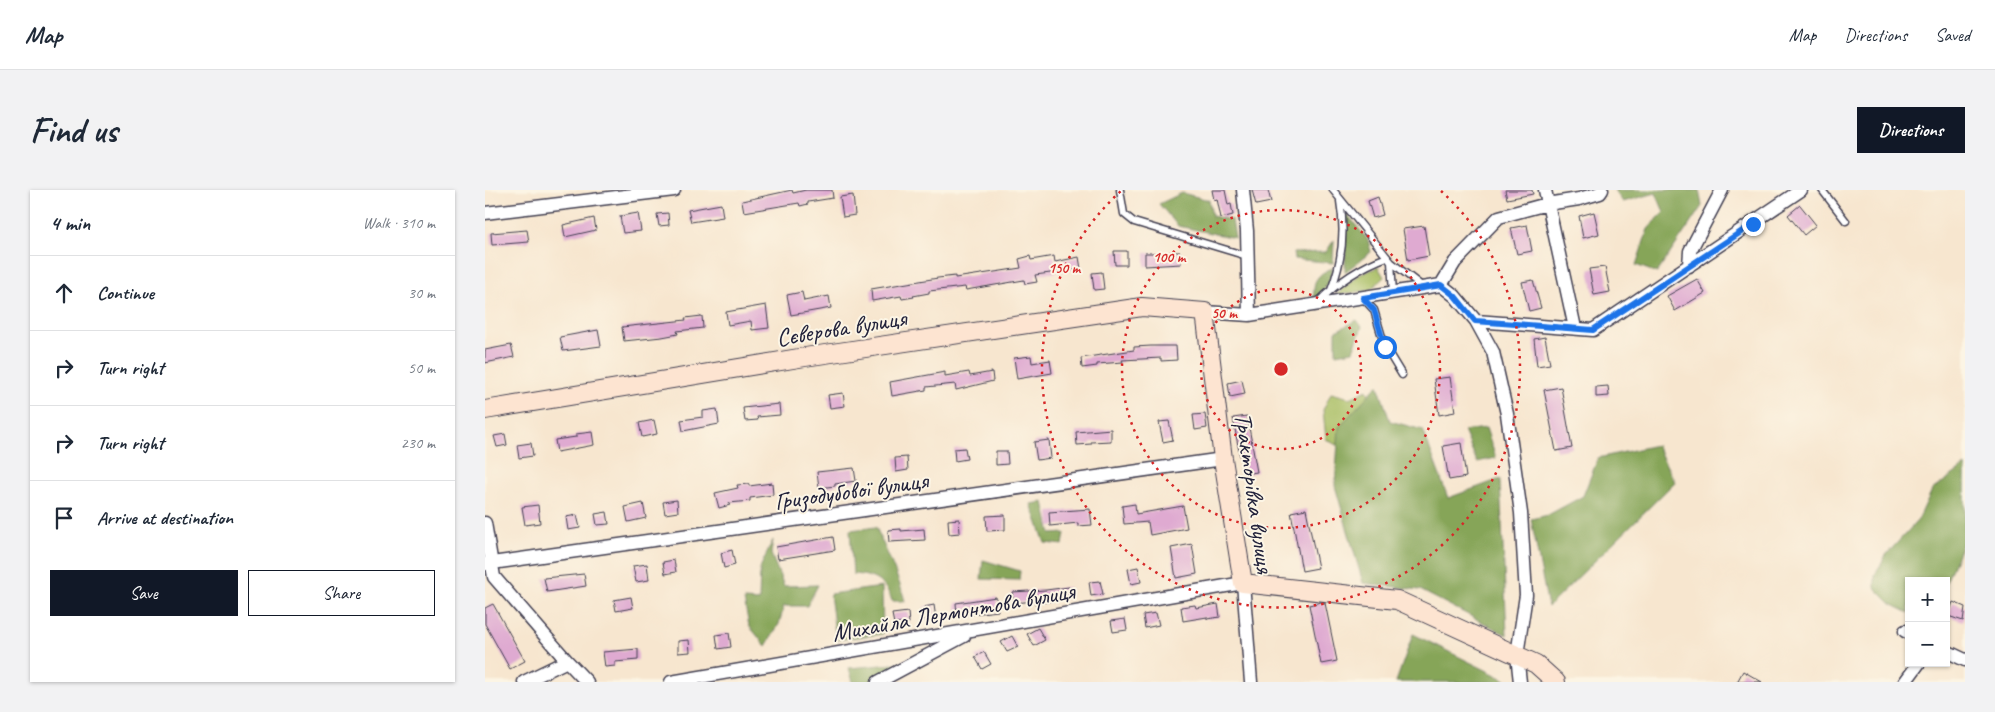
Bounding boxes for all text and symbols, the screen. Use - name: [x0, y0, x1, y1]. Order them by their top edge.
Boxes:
- text: Map: [25, 20, 62, 50]
- text: Map: [1789, 24, 1816, 46]
- text: Directions: [1844, 24, 1907, 46]
- text: Saved: [1935, 24, 1970, 46]
- button: Directions: [1857, 107, 1965, 153]
- text: Find us: [30, 108, 117, 153]
- text: 4 min: [50, 210, 90, 236]
- text: Walk · 310 m: [363, 213, 435, 233]
- route end: [1742, 213, 1765, 236]
- text: 100 m: [1153, 248, 1187, 267]
- text: 150 m: [1048, 259, 1082, 278]
- icon: ahead: [50, 279, 78, 307]
- text: Continue: [97, 281, 154, 305]
- text: 30 m: [408, 283, 435, 303]
- street label: Сєверова вулиця: [774, 302, 911, 354]
- text: 50 m: [1211, 304, 1238, 323]
- route start: [1374, 336, 1397, 359]
- icon: right: [50, 354, 78, 382]
- text: Turn right: [97, 356, 164, 380]
- text: 50 m: [408, 358, 435, 378]
- centre of rings: [1272, 360, 1290, 378]
- street label: Тракторівка вулиця: [1227, 411, 1281, 577]
- icon: right: [50, 429, 78, 457]
- text: Turn right: [97, 431, 164, 455]
- text: 230 m: [401, 433, 435, 453]
- street label: Гризодубової вулиця: [772, 464, 932, 518]
- icon: arrive: [50, 504, 78, 532]
- text: Arrive at destination: [97, 506, 233, 530]
- button: Save: [50, 570, 238, 616]
- button: Share: [248, 570, 435, 616]
- street label: Михайла Лермонтова вулиця: [829, 575, 1079, 649]
- map controls: [1905, 577, 1950, 667]
- button: +: [1905, 577, 1950, 622]
- button: −: [1905, 622, 1950, 667]

